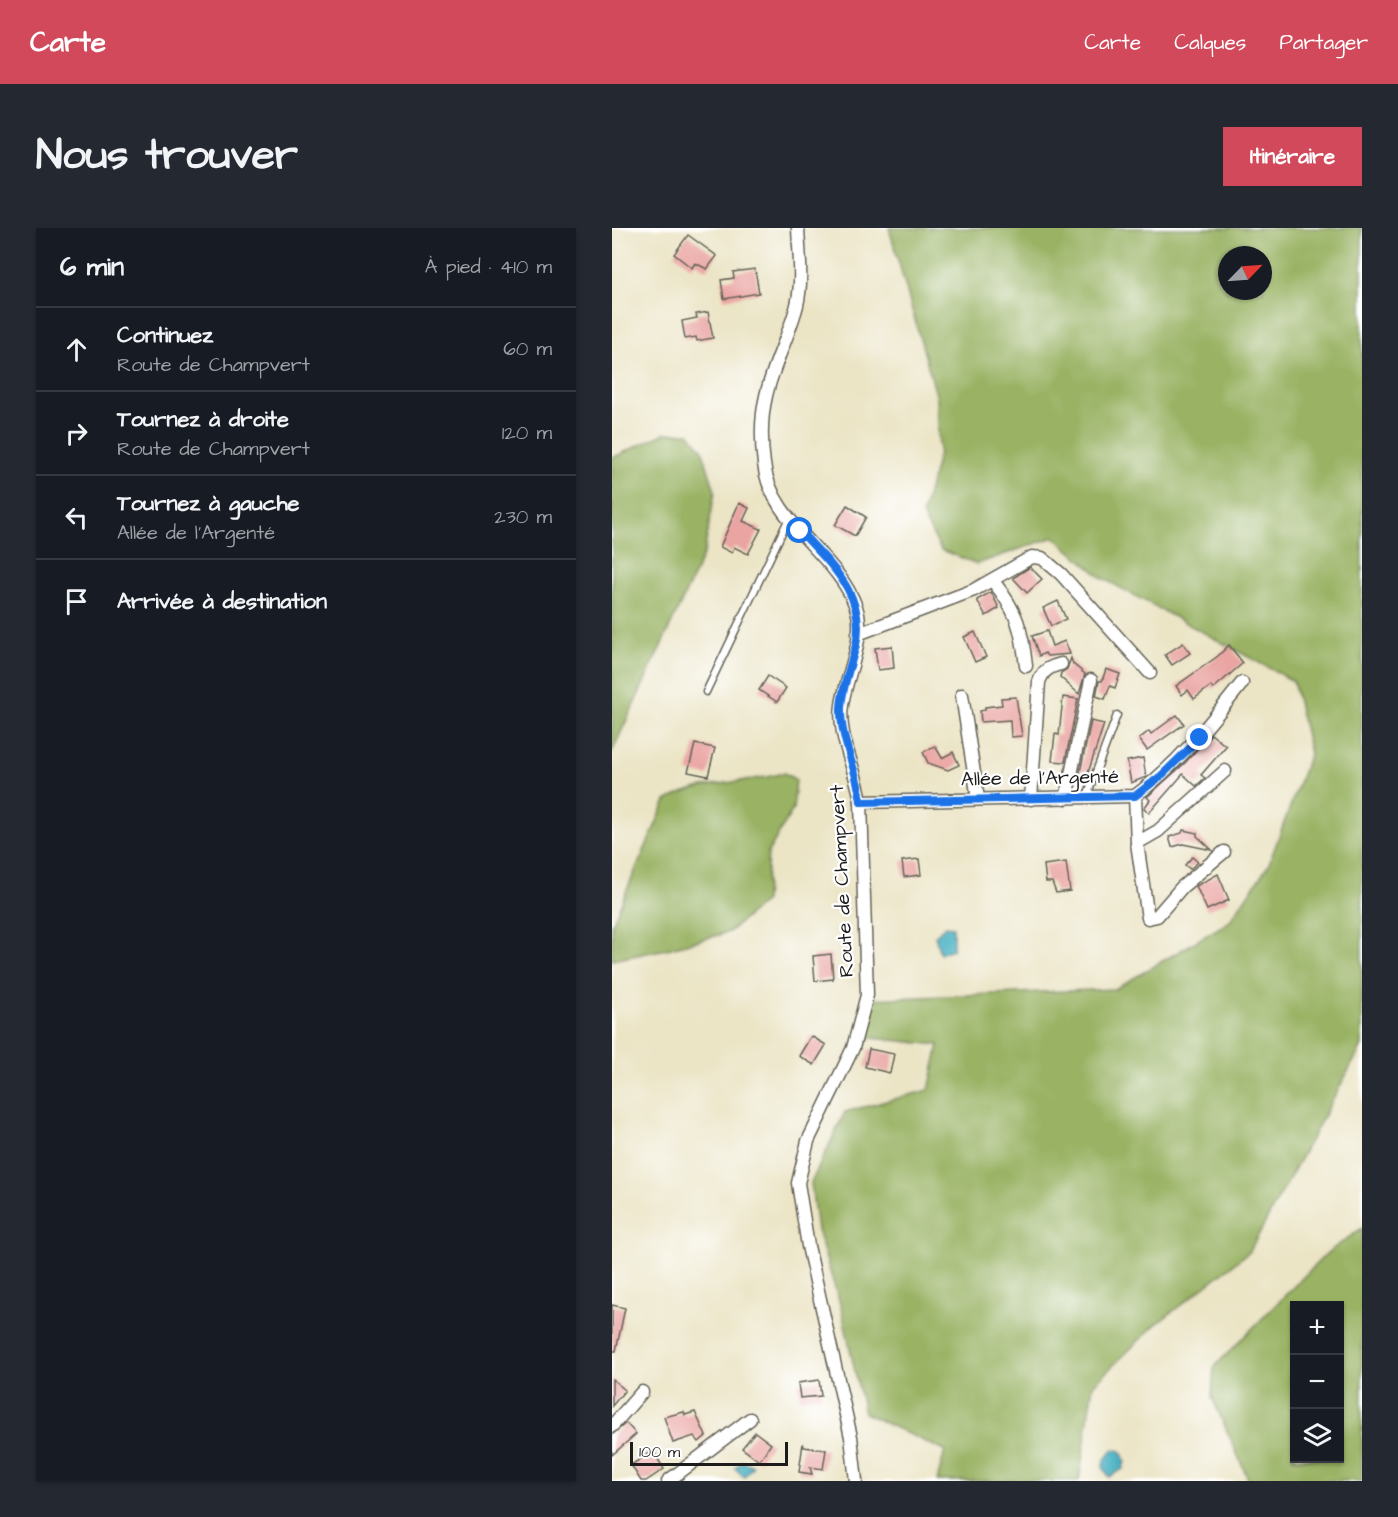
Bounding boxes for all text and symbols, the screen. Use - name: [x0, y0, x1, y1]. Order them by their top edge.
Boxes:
- text: Carte: [30, 23, 106, 62]
- text: Carte: [1084, 28, 1141, 57]
- text: Calques: [1174, 28, 1246, 57]
- text: Partager: [1279, 28, 1368, 57]
- text: Nous trouver: [36, 127, 298, 185]
- button: Itinéraire: [1223, 127, 1362, 186]
- north arrow: [1218, 246, 1272, 300]
- text: 6 min: [60, 249, 124, 285]
- text: À pied · 410 m: [425, 253, 552, 281]
- text: Continuez: [117, 320, 213, 351]
- icon: ahead: [60, 333, 93, 366]
- text: 60 m: [503, 335, 552, 363]
- text: Route de Champvert: [117, 351, 310, 379]
- text: Tournez à droite: [117, 404, 289, 435]
- icon: right: [60, 417, 93, 450]
- text: 120 m: [502, 419, 552, 447]
- text: Route de Champvert: [117, 435, 310, 463]
- text: Tournez à gauche: [117, 488, 299, 519]
- icon: left: [60, 501, 93, 534]
- text: 230 m: [494, 503, 552, 531]
- route start: [786, 517, 812, 543]
- text: Allée de l'Argenté: [117, 519, 275, 547]
- icon: arrive: [60, 585, 93, 618]
- text: Arrivée à destination: [117, 586, 327, 617]
- route end: [1186, 724, 1212, 750]
- street label: Allée de l'Argenté: [961, 763, 1119, 794]
- street label: Route de Champvert: [823, 784, 861, 978]
- map controls: [1290, 1301, 1344, 1463]
- button: +: [1290, 1301, 1344, 1355]
- button: −: [1290, 1355, 1344, 1409]
- button: layers: [1290, 1409, 1344, 1463]
- scale bar: [630, 1439, 788, 1466]
- text: 100 m: [639, 1441, 680, 1463]

